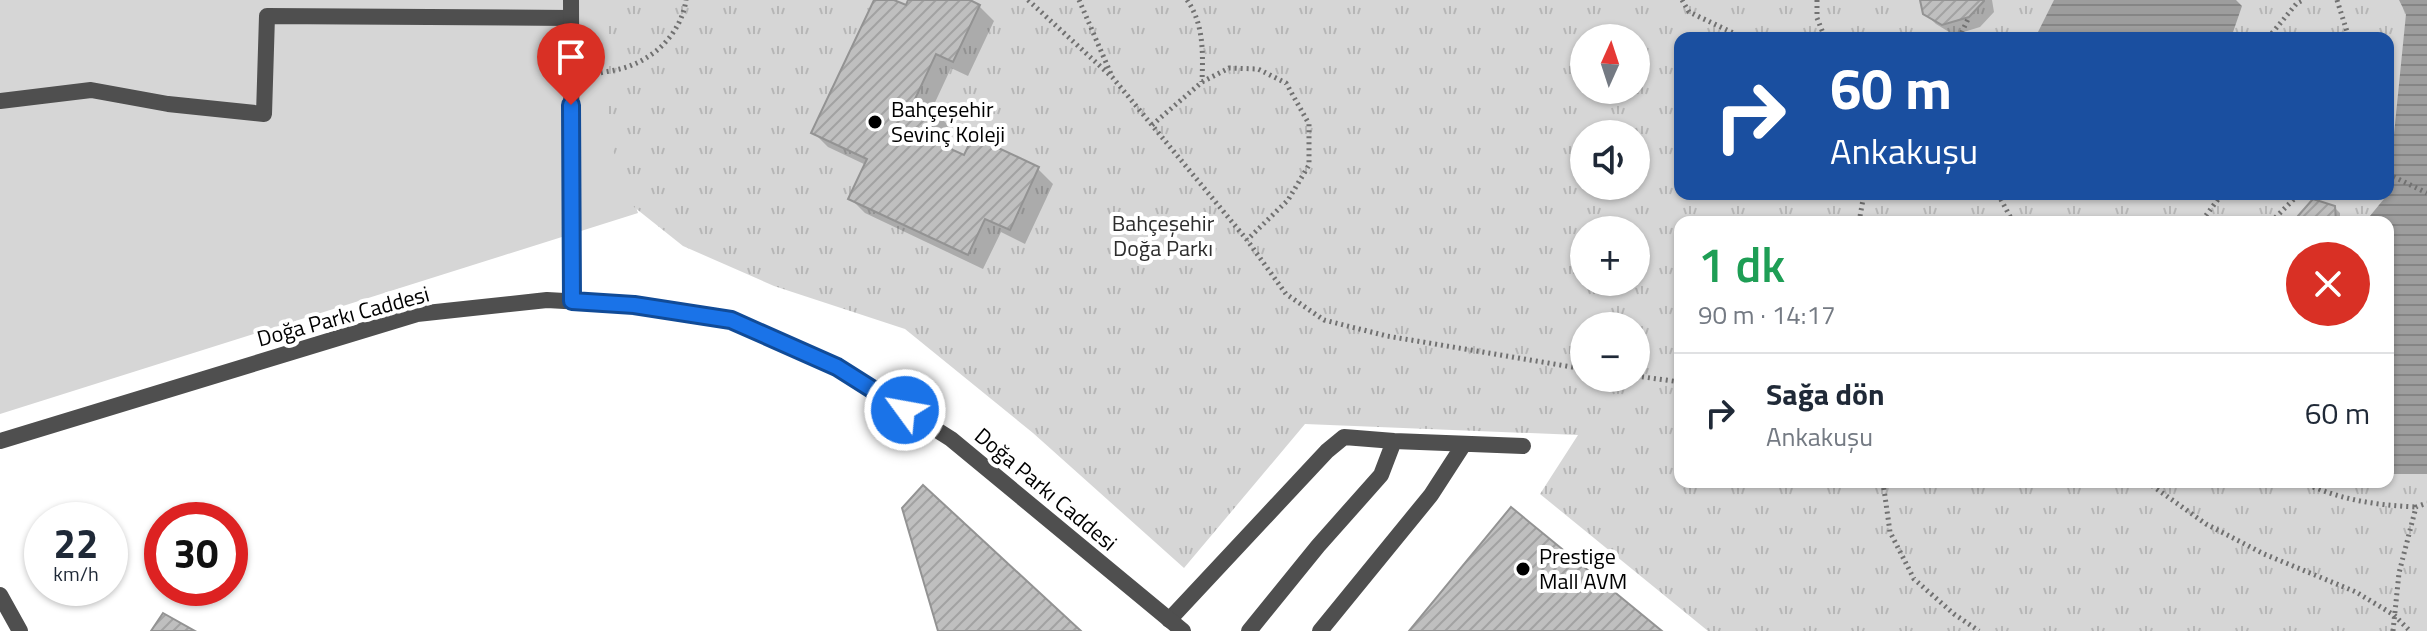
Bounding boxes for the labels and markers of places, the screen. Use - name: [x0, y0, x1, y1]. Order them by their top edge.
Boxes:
- pin: [537, 23, 605, 105]
- place label: Bahçeşehir Sevinç Koleji: [891, 92, 1005, 151]
- marker: Bahçeşehir Sevinç Koleji: [866, 113, 884, 131]
- place label: Prestige Mall AVM: [1539, 539, 1627, 598]
- marker: Prestige Mall AVM: [1514, 560, 1532, 578]

